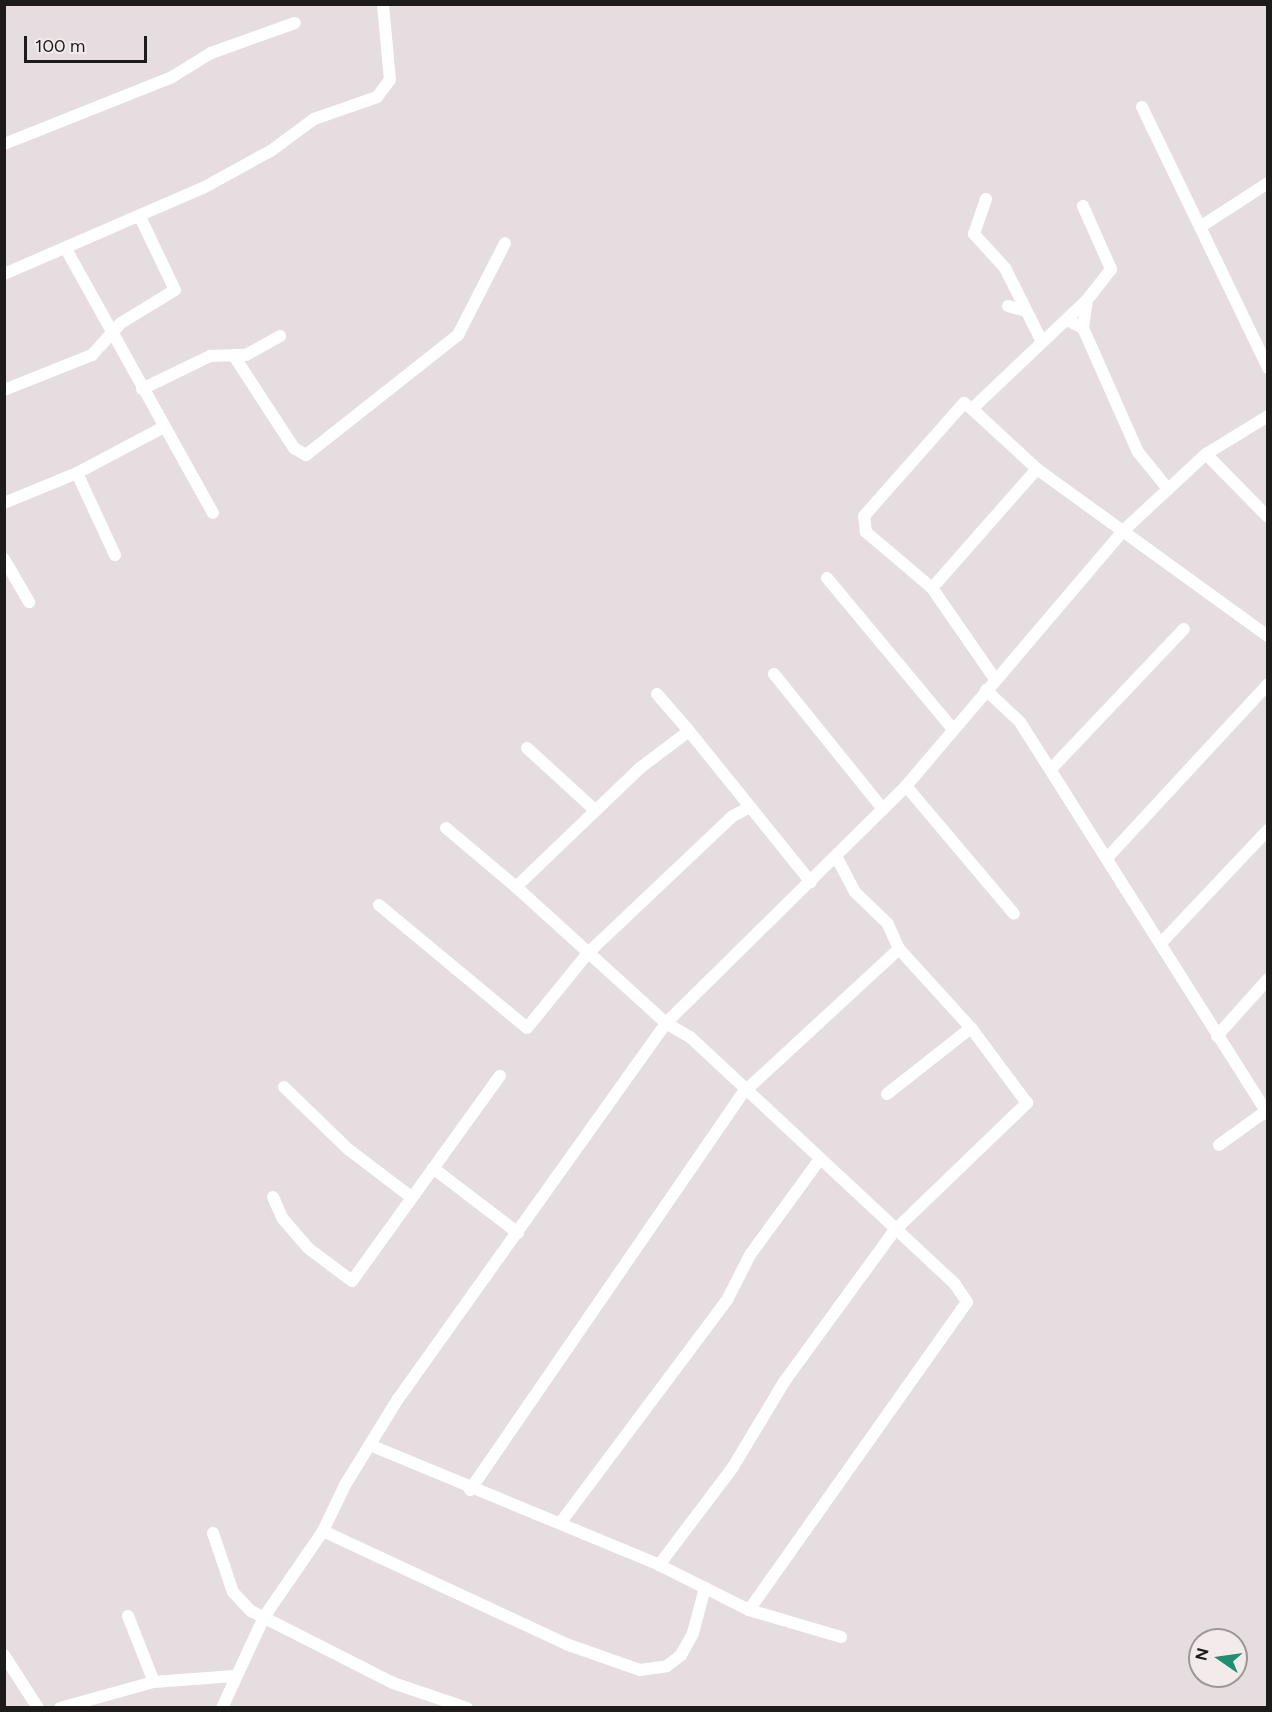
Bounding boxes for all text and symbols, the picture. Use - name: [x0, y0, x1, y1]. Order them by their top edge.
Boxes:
- scale bar: [27, 24, 150, 62]
- text: 100 m: [35, 35, 85, 57]
- north arrow: [1188, 1628, 1248, 1688]
- text: N: [1191, 1646, 1213, 1662]

